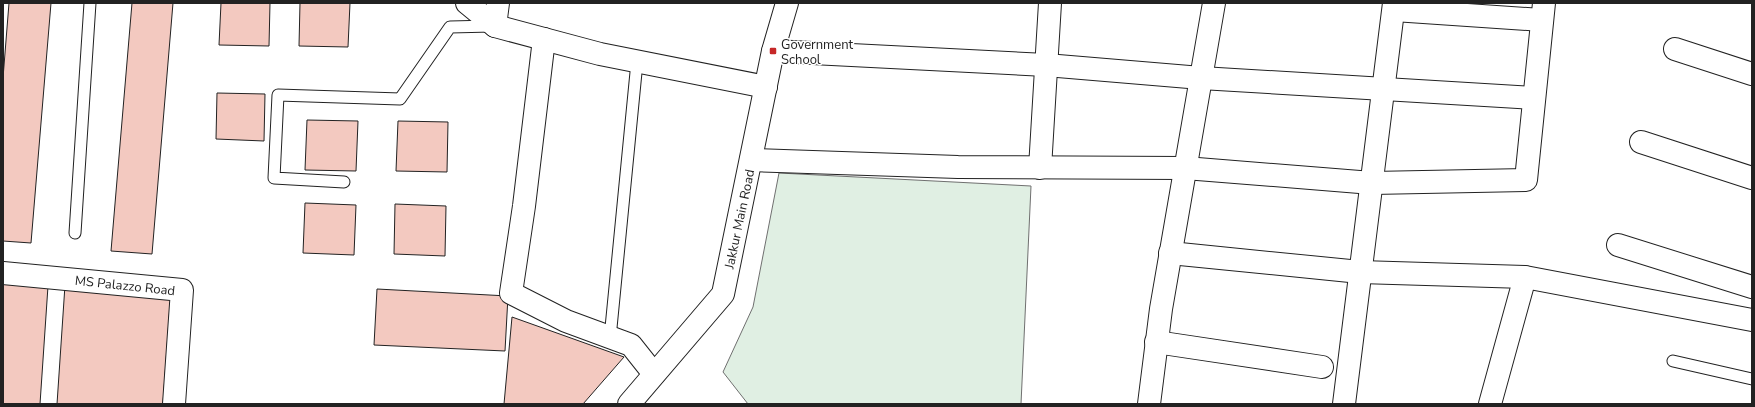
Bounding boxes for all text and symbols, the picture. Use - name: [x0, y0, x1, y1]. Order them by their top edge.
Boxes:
- place label: Government School: [781, 36, 854, 69]
- marker: Government School: [768, 46, 778, 56]
- street label: Jakkur Main Road: [720, 168, 759, 272]
- street label: MS Palazzo Road: [74, 272, 176, 300]

